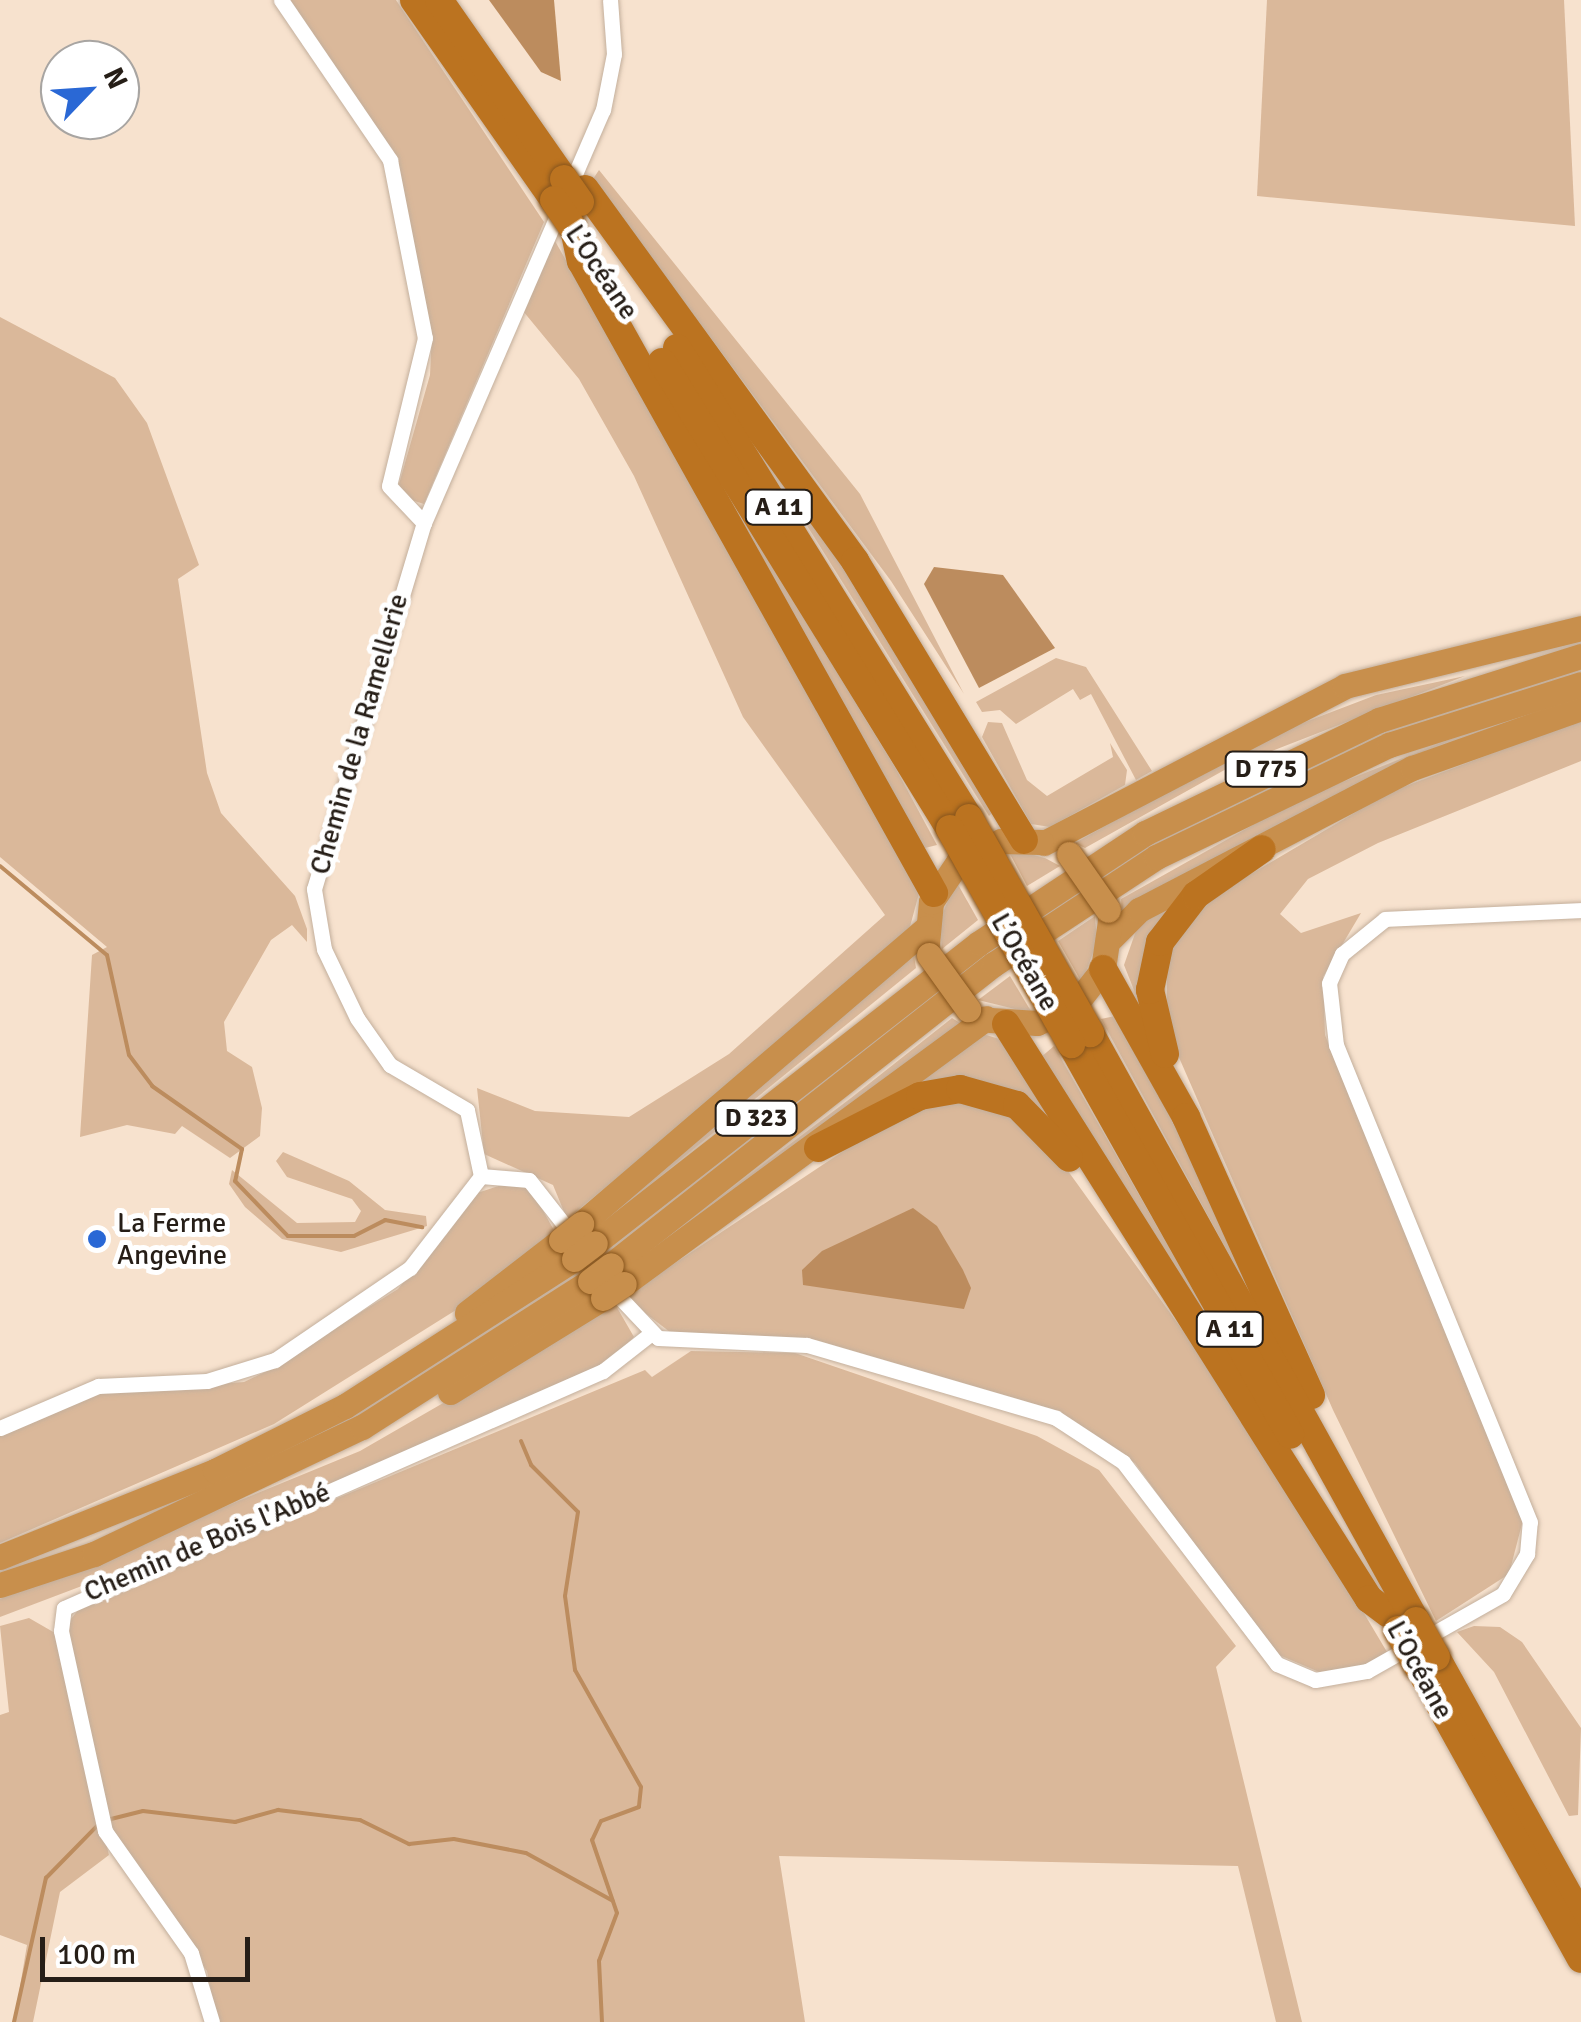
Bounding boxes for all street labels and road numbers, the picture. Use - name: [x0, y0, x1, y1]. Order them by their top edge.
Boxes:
- street label: L’Océane: [558, 218, 646, 326]
- road number: A 11: [744, 487, 814, 527]
- street label: Chemin de la Ramellerie: [303, 590, 415, 878]
- road number: D 775: [1224, 749, 1308, 789]
- street label: L’Océane: [984, 907, 1066, 1017]
- road number: D 323: [714, 1098, 798, 1138]
- road number: A 11: [1195, 1309, 1265, 1349]
- street label: Chemin de Bois l'Abbé: [79, 1475, 335, 1609]
- street label: L’Océane: [1379, 1615, 1461, 1725]

